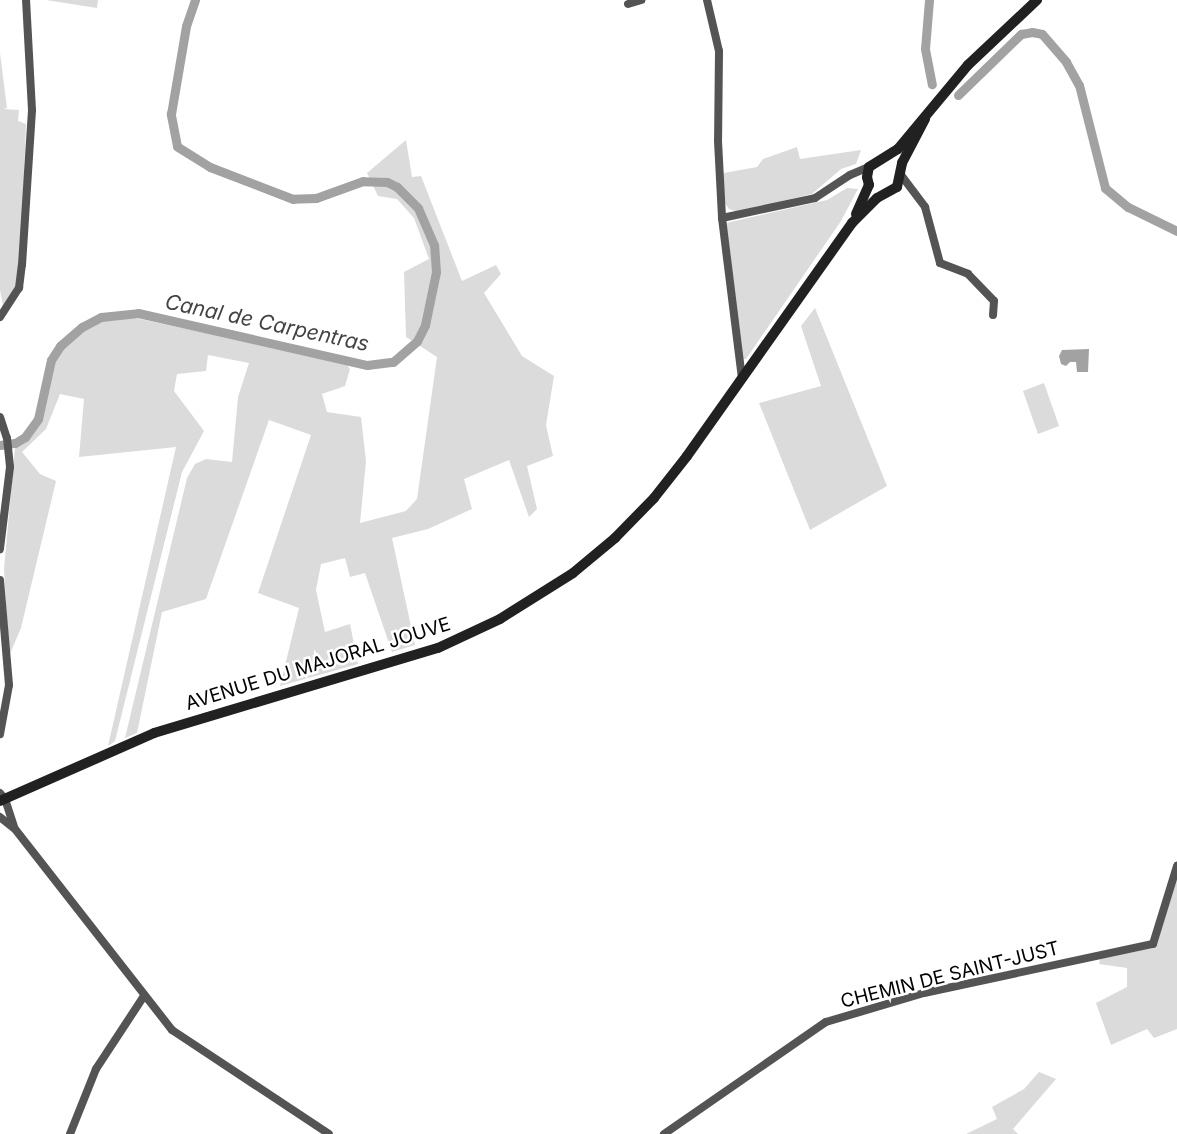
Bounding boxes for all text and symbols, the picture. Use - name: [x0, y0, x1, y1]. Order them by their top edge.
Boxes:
- water label: Canal de Carpentras: [163, 289, 371, 357]
- street label: AVENUE DU MAJORAL JOUVE: [183, 613, 453, 715]
- street label: CHEMIN DE SAINT-JUST: [838, 937, 1062, 1013]

